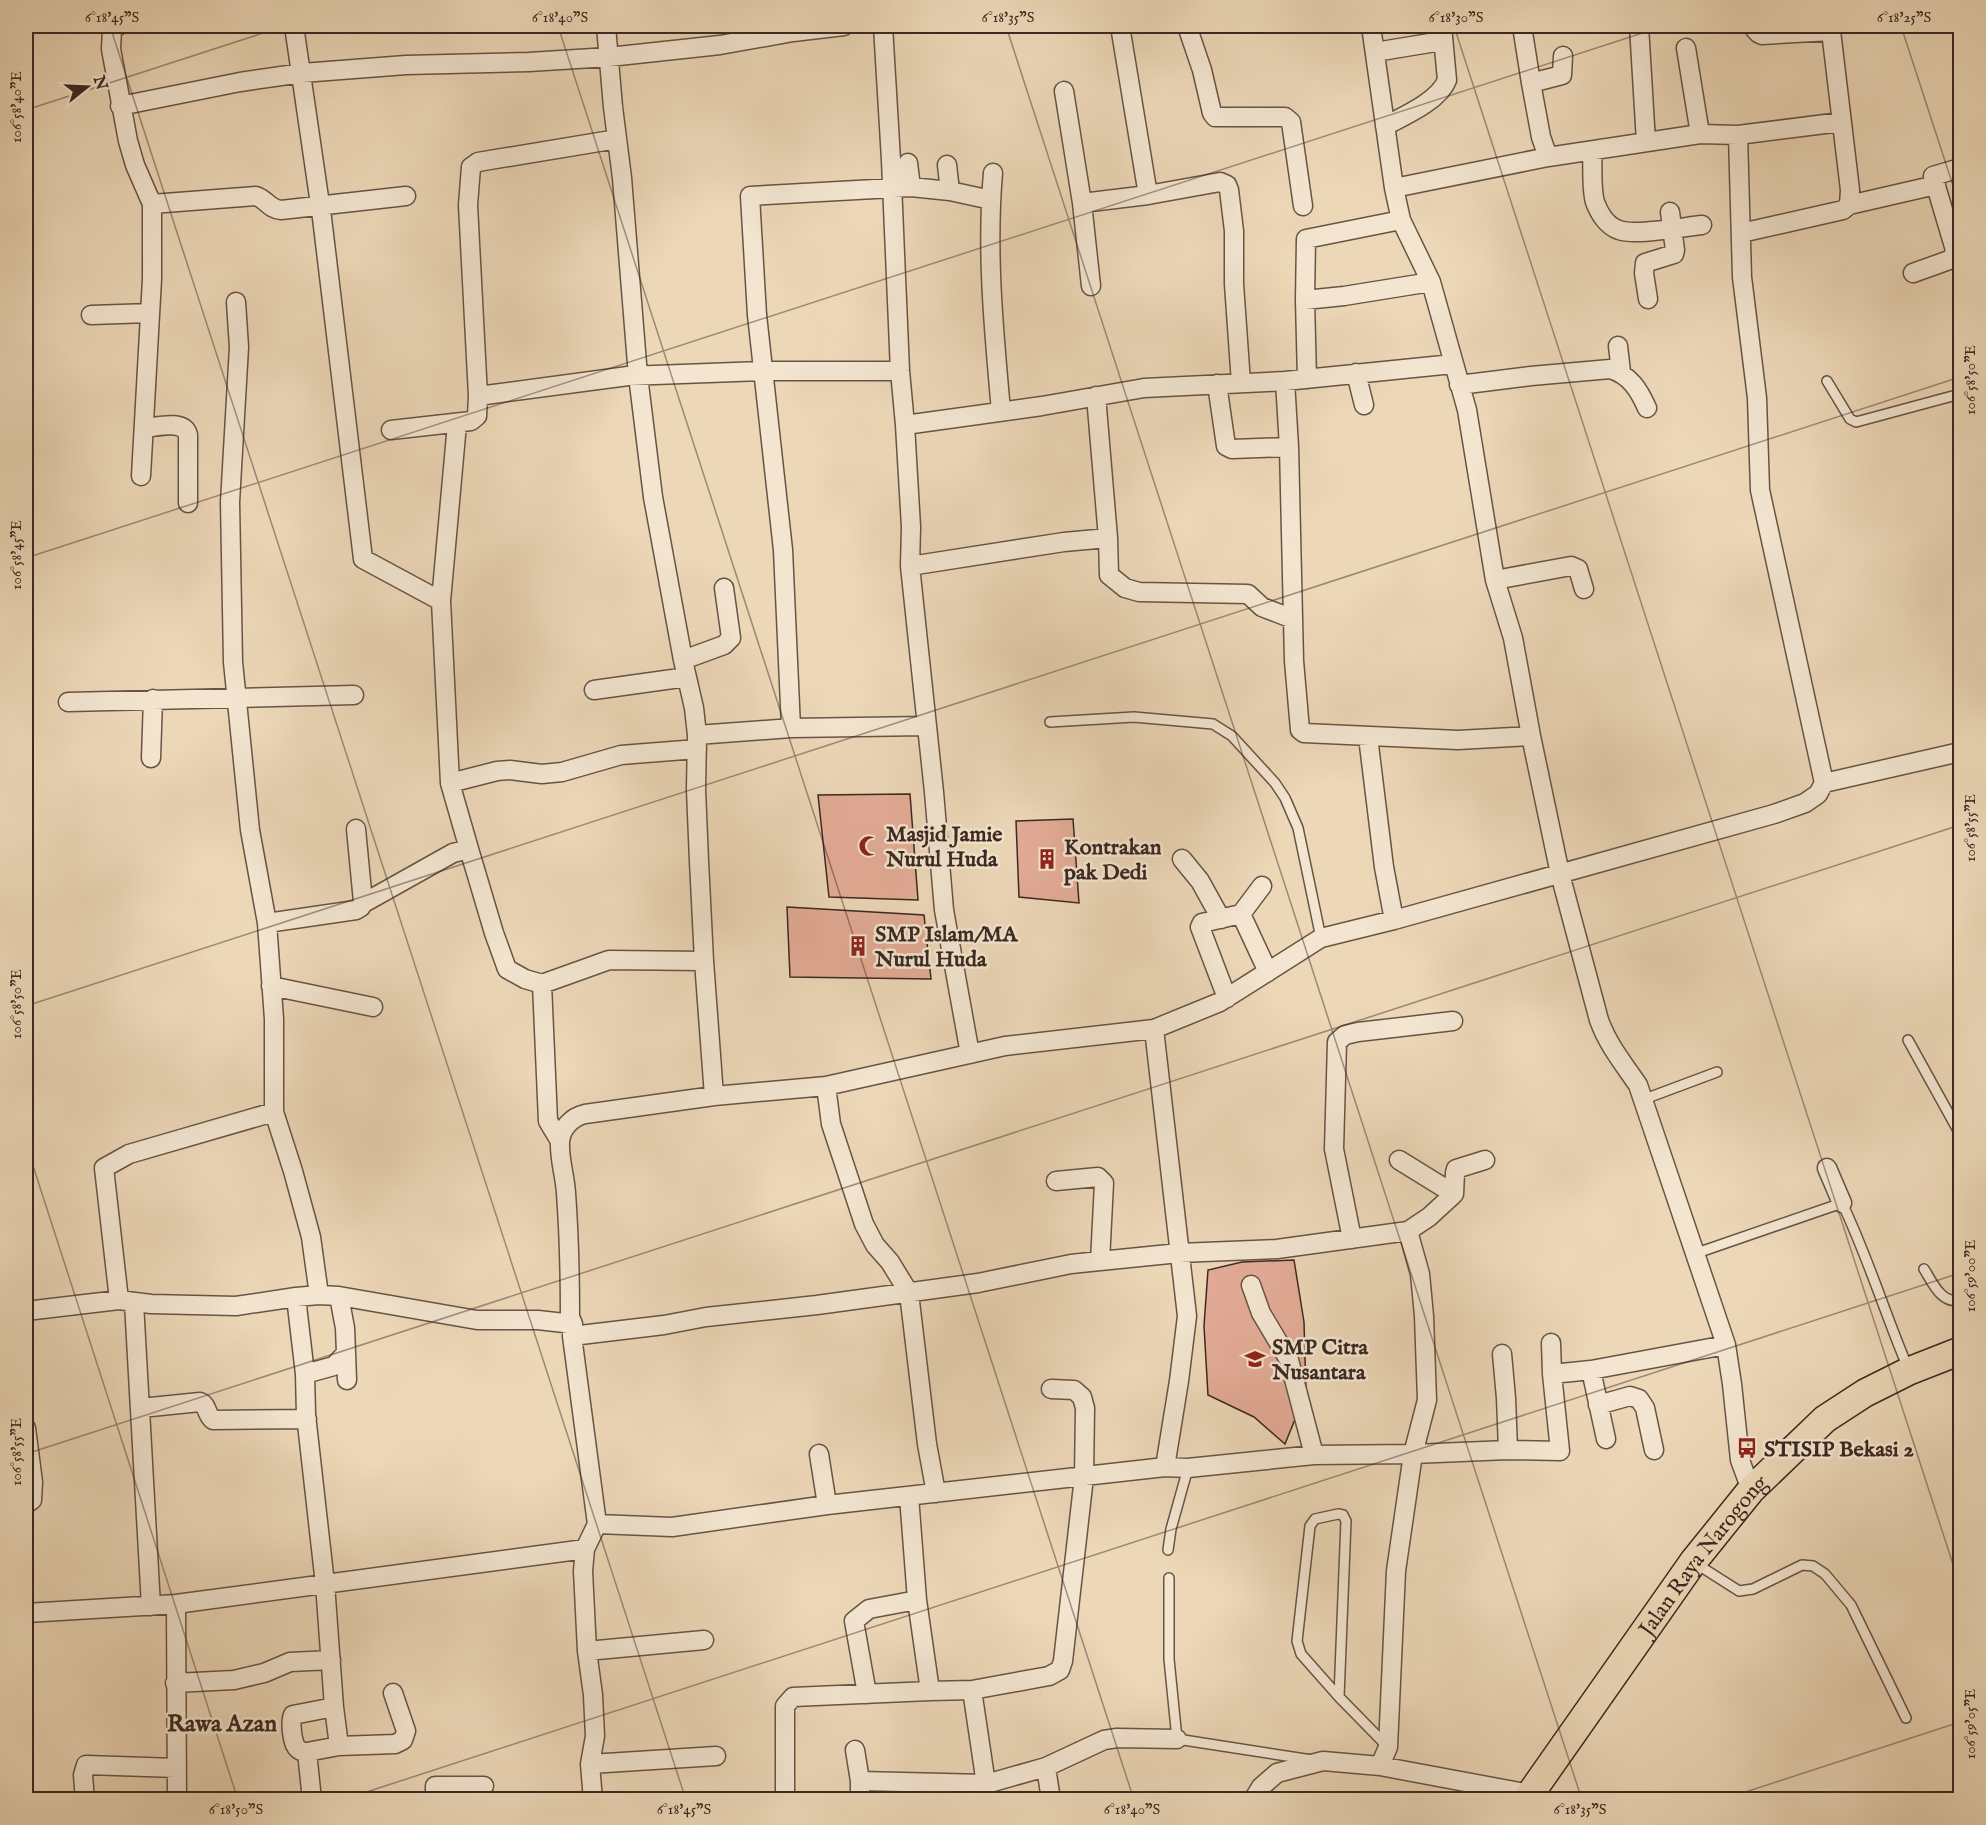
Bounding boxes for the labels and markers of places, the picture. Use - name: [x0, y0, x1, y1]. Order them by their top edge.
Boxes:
- place label: Masjid Jamie Nurul Huda: [885, 821, 1002, 874]
- mosque icon: Masjid Jamie Nurul Huda: [857, 834, 881, 858]
- place label: Kontrakan pak Dedi: [1063, 834, 1162, 887]
- building icon: Kontrakan pak Dedi: [1035, 847, 1059, 871]
- place label: SMP Islam/MA Nurul Huda: [874, 921, 1018, 974]
- building icon: SMP Islam/MA Nurul Huda: [846, 934, 870, 958]
- place label: SMP Citra Nusantara: [1271, 1334, 1369, 1387]
- school or university icon: SMP Citra Nusantara: [1243, 1347, 1267, 1371]
- bus stop icon: STISIP Bekasi 2: [1735, 1436, 1759, 1460]
- place label: STISIP Bekasi 2: [1764, 1436, 1914, 1464]

